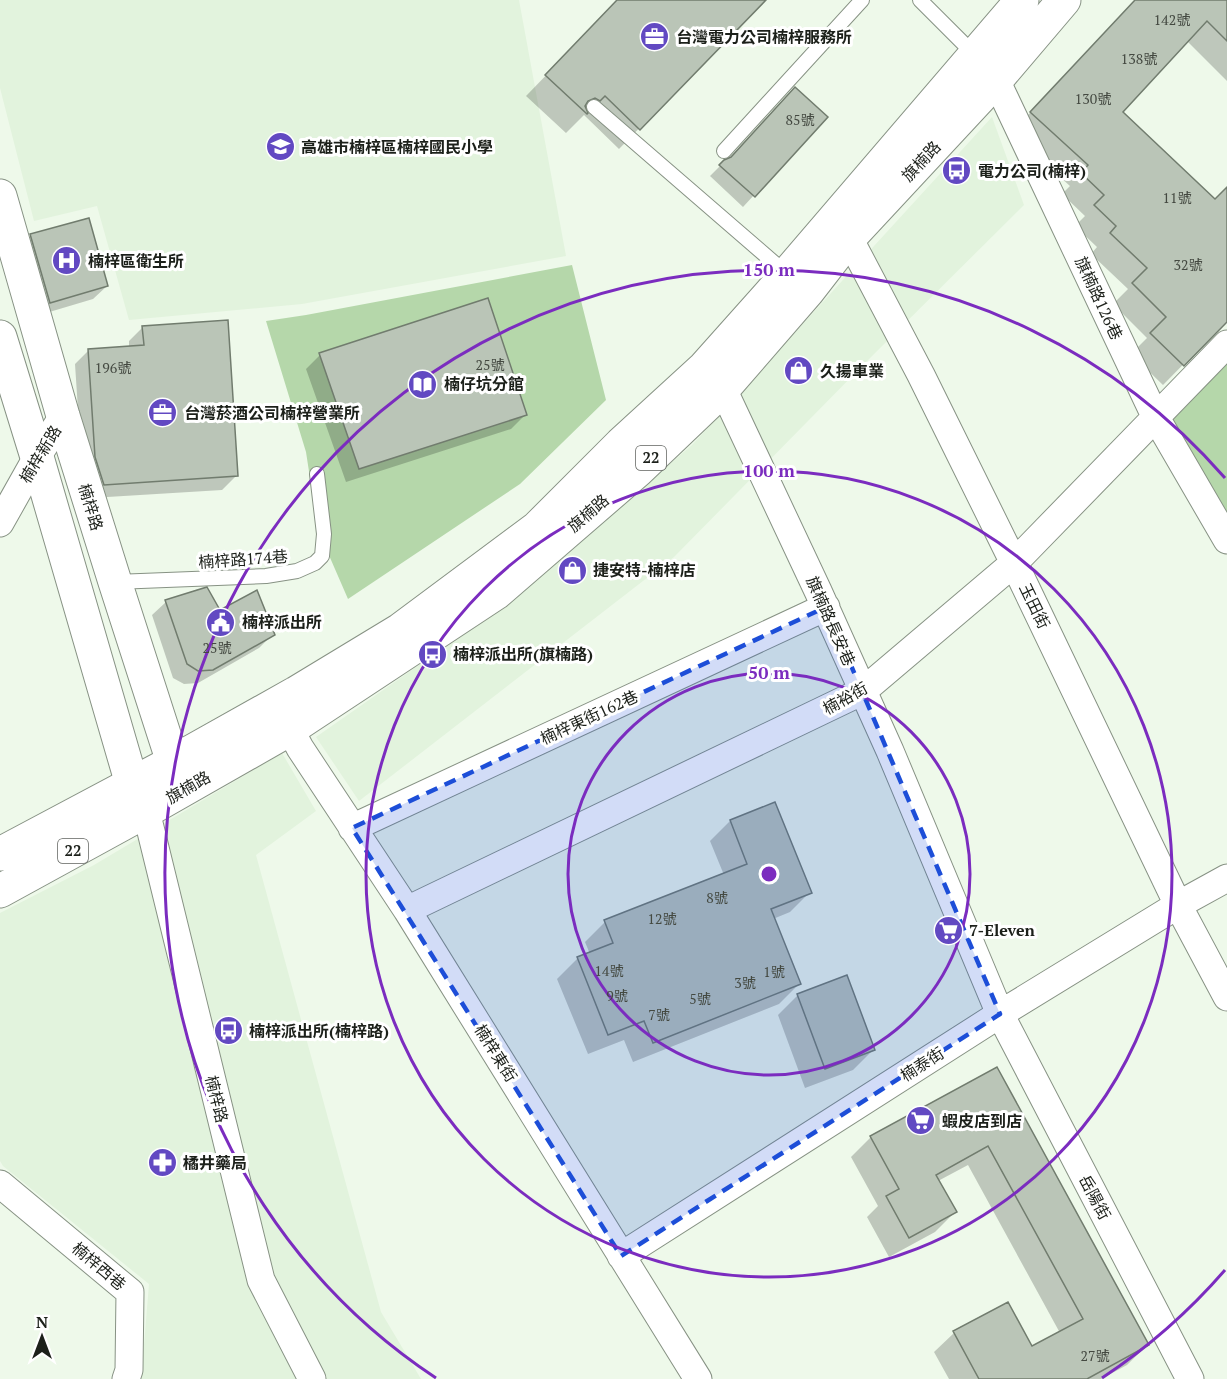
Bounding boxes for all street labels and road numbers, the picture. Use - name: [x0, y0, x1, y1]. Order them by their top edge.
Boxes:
- street label: 旗楠路: [897, 136, 945, 186]
- street label: 旗楠路126巷: [1070, 253, 1128, 343]
- street label: 楠梓新路: [14, 421, 66, 487]
- road number: 22: [636, 446, 666, 470]
- street label: 楠梓路: [73, 481, 109, 533]
- street label: 旗楠路: [563, 489, 613, 537]
- street label: 楠梓路174巷: [198, 545, 288, 573]
- street label: 旗楠路長安巷: [801, 573, 861, 669]
- street label: 玉田街: [1015, 580, 1055, 632]
- street label: 楠裕街: [819, 677, 871, 719]
- street label: 楠梓東街162巷: [537, 685, 641, 749]
- street label: 旗楠路: [162, 765, 214, 809]
- road number: 22: [58, 839, 88, 863]
- street label: 楠梓東街: [470, 1020, 522, 1086]
- street label: 楠泰街: [896, 1042, 948, 1086]
- street label: 楠梓路: [201, 1073, 233, 1125]
- street label: 岳陽街: [1074, 1171, 1116, 1223]
- street label: 楠梓西巷: [67, 1237, 131, 1295]

